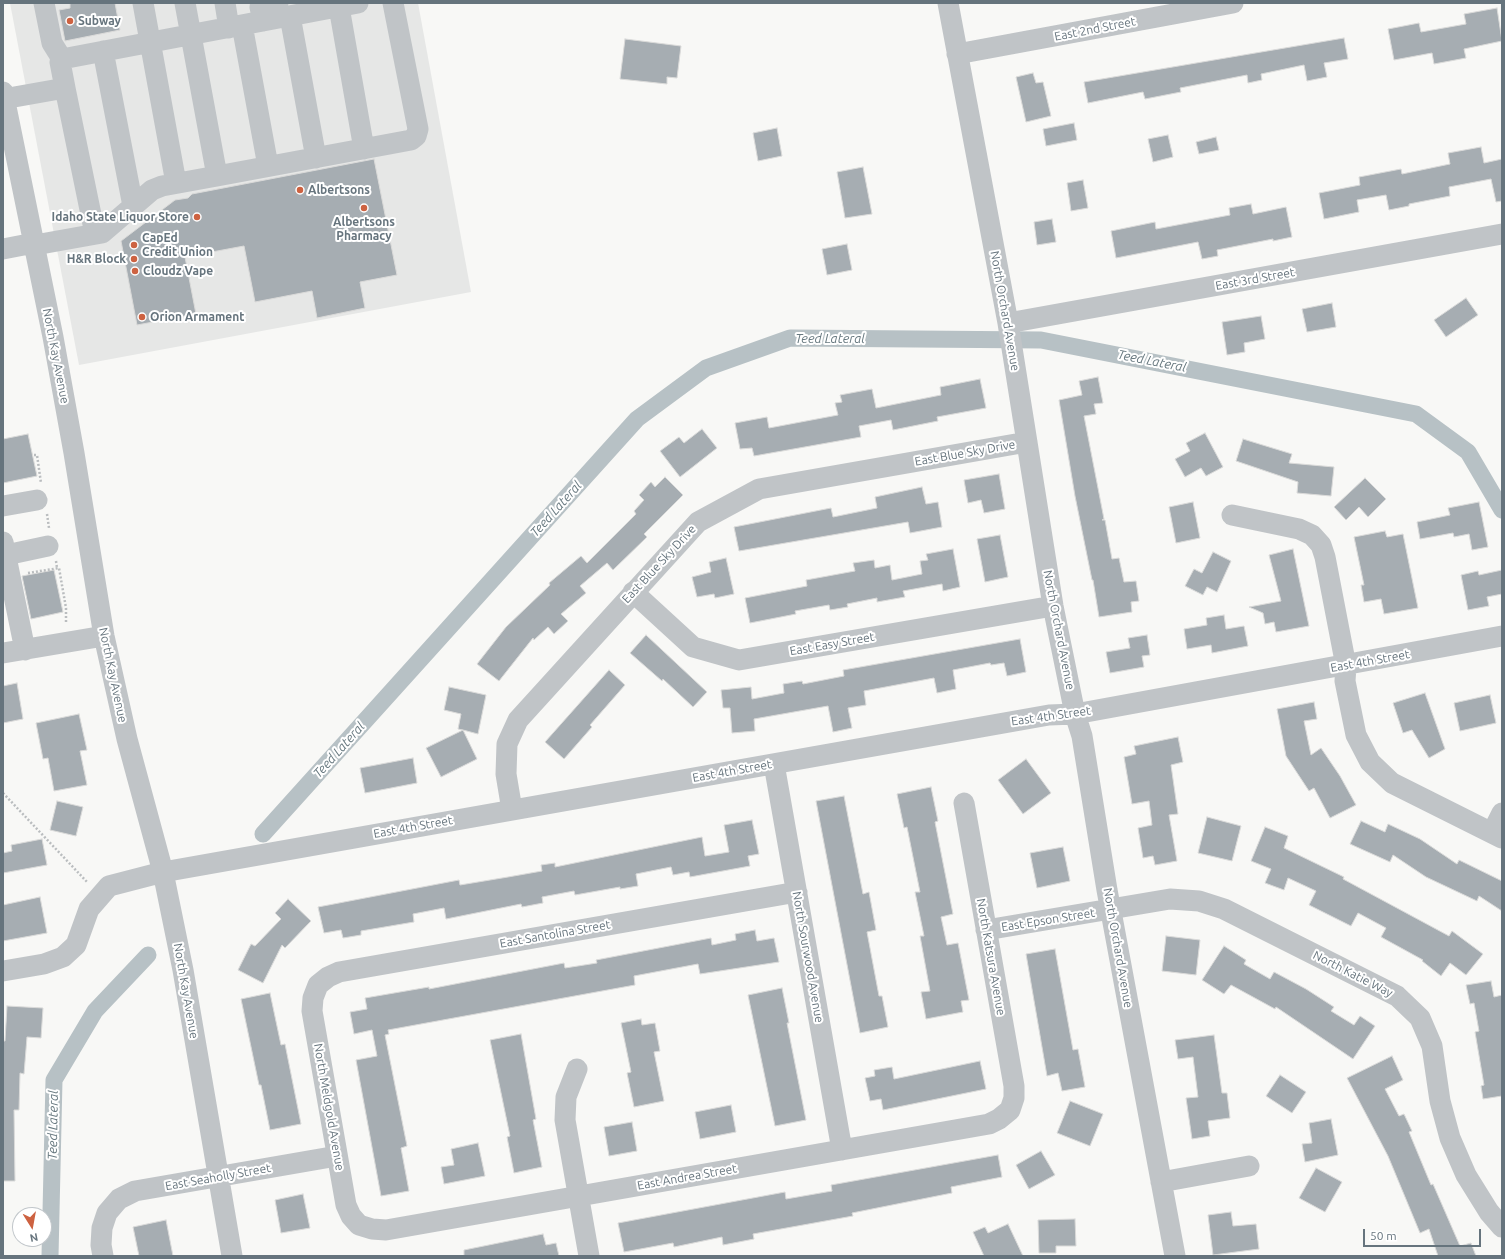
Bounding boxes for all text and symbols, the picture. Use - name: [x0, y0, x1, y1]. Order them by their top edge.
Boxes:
- place label: Subway: [78, 14, 121, 28]
- street label: East 2nd Street: [1053, 14, 1137, 44]
- marker: Subway: [65, 16, 75, 26]
- place label: Albertsons: [308, 183, 370, 197]
- marker: Albertsons: [295, 185, 305, 195]
- marker: Albertsons Pharmacy: [359, 203, 369, 213]
- place label: Idaho State Liquor Store: [52, 210, 189, 224]
- marker: Idaho State Liquor Store: [192, 212, 202, 222]
- place label: Albertsons Pharmacy: [333, 215, 395, 243]
- place label: CapEd Credit Union: [142, 231, 213, 259]
- marker: CapEd Credit Union: [129, 240, 139, 250]
- street label: North Orchard Avenue: [987, 250, 1023, 372]
- place label: H&R Block: [67, 252, 126, 266]
- marker: H&R Block: [129, 254, 139, 264]
- place label: Cloudz Vape: [143, 264, 213, 278]
- street label: East 3rd Street: [1214, 265, 1296, 293]
- marker: Cloudz Vape: [130, 266, 140, 276]
- street label: North Kay Avenue: [40, 307, 72, 405]
- place label: Orion Armament: [150, 310, 244, 324]
- marker: Orion Armament: [137, 312, 147, 322]
- water label: Teed Lateral: [795, 331, 865, 347]
- water label: Teed Lateral: [1116, 347, 1188, 375]
- street label: East Blue Sky Drive: [914, 437, 1016, 469]
- water label: Teed Lateral: [527, 478, 585, 540]
- street label: East Blue Sky Drive: [619, 522, 699, 606]
- street label: North Orchard Avenue: [1040, 569, 1078, 691]
- street label: North Kay Avenue: [96, 626, 130, 724]
- street label: East Easy Street: [789, 629, 875, 659]
- street label: East 4th Street: [1329, 647, 1411, 675]
- street label: East 4th Street: [1010, 703, 1092, 729]
- water label: Teed Lateral: [310, 719, 368, 781]
- street label: East 4th Street: [691, 757, 773, 785]
- street label: East 4th Street: [372, 813, 454, 841]
- street label: North Orchard Avenue: [1100, 887, 1136, 1009]
- street label: North Sourwood Avenue: [789, 890, 827, 1024]
- street label: North Katsura Avenue: [974, 897, 1008, 1017]
- street label: East Epson Street: [1000, 905, 1096, 935]
- street label: East Santolina Street: [499, 917, 611, 951]
- street label: North Kay Avenue: [170, 942, 202, 1040]
- street label: North Katie Way: [1311, 948, 1395, 1000]
- street label: North Meldgold Avenue: [311, 1042, 347, 1172]
- water label: Teed Lateral: [45, 1090, 61, 1160]
- street label: East Seaholly Street: [164, 1161, 272, 1193]
- street label: East Andrea Street: [636, 1161, 738, 1193]
- north arrow: [12, 1207, 52, 1247]
- scale bar: [1365, 1221, 1483, 1247]
- text: 50 m: [1370, 1229, 1397, 1242]
- text: N: [29, 1231, 39, 1244]

